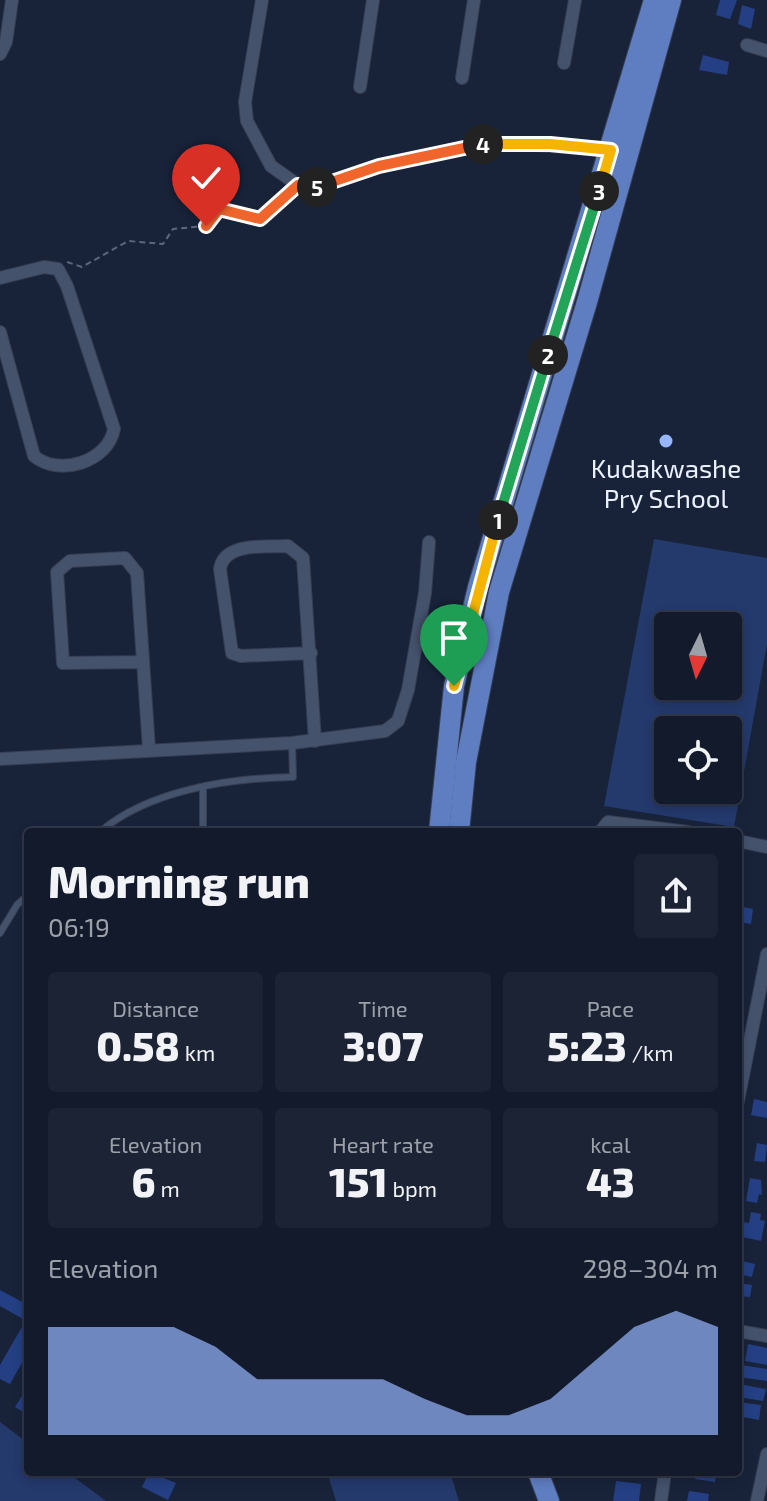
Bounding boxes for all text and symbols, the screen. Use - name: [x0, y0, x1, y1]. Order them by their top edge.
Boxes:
- pin: 4: [463, 124, 503, 164]
- text: 4: [476, 131, 490, 157]
- pin: [172, 144, 240, 226]
- icon: check: [184, 156, 228, 200]
- pin: 5: [297, 167, 337, 207]
- pin: 3: [579, 171, 619, 211]
- text: 5: [311, 174, 323, 200]
- text: 3: [593, 178, 605, 204]
- pin: 2: [528, 335, 568, 375]
- text: 2: [542, 342, 554, 368]
- marker: Kudakwashe Pry School: [657, 432, 675, 450]
- place label: Kudakwashe Pry School: [591, 452, 741, 513]
- pin: 1: [478, 500, 518, 540]
- text: 1: [493, 507, 503, 533]
- pin: [420, 604, 488, 686]
- north arrow: [654, 612, 742, 700]
- map controls: [654, 612, 742, 804]
- icon: arrive: [432, 616, 476, 660]
- button: locate: [654, 716, 742, 804]
- text: Morning run: [48, 854, 310, 907]
- button: share: [634, 854, 718, 938]
- text: 06:19: [48, 911, 110, 942]
- text: Distance: [112, 995, 199, 1021]
- text: Time: [358, 995, 408, 1021]
- text: Pace: [587, 995, 634, 1021]
- text: 0.58: [96, 1021, 180, 1069]
- text: 3:07: [343, 1021, 423, 1069]
- text: 5:23: [547, 1021, 627, 1069]
- text: km: [180, 1039, 215, 1065]
- text: /km: [627, 1039, 674, 1065]
- text: Elevation: [109, 1131, 202, 1157]
- text: Heart rate: [332, 1131, 434, 1157]
- text: kcal: [590, 1131, 630, 1157]
- text: 6: [132, 1157, 156, 1205]
- text: 151: [329, 1157, 388, 1205]
- text: 43: [586, 1157, 635, 1205]
- text: m: [156, 1175, 180, 1201]
- text: bpm: [388, 1175, 437, 1201]
- text: Elevation: [48, 1252, 158, 1283]
- text: 298–304 m: [583, 1252, 718, 1283]

